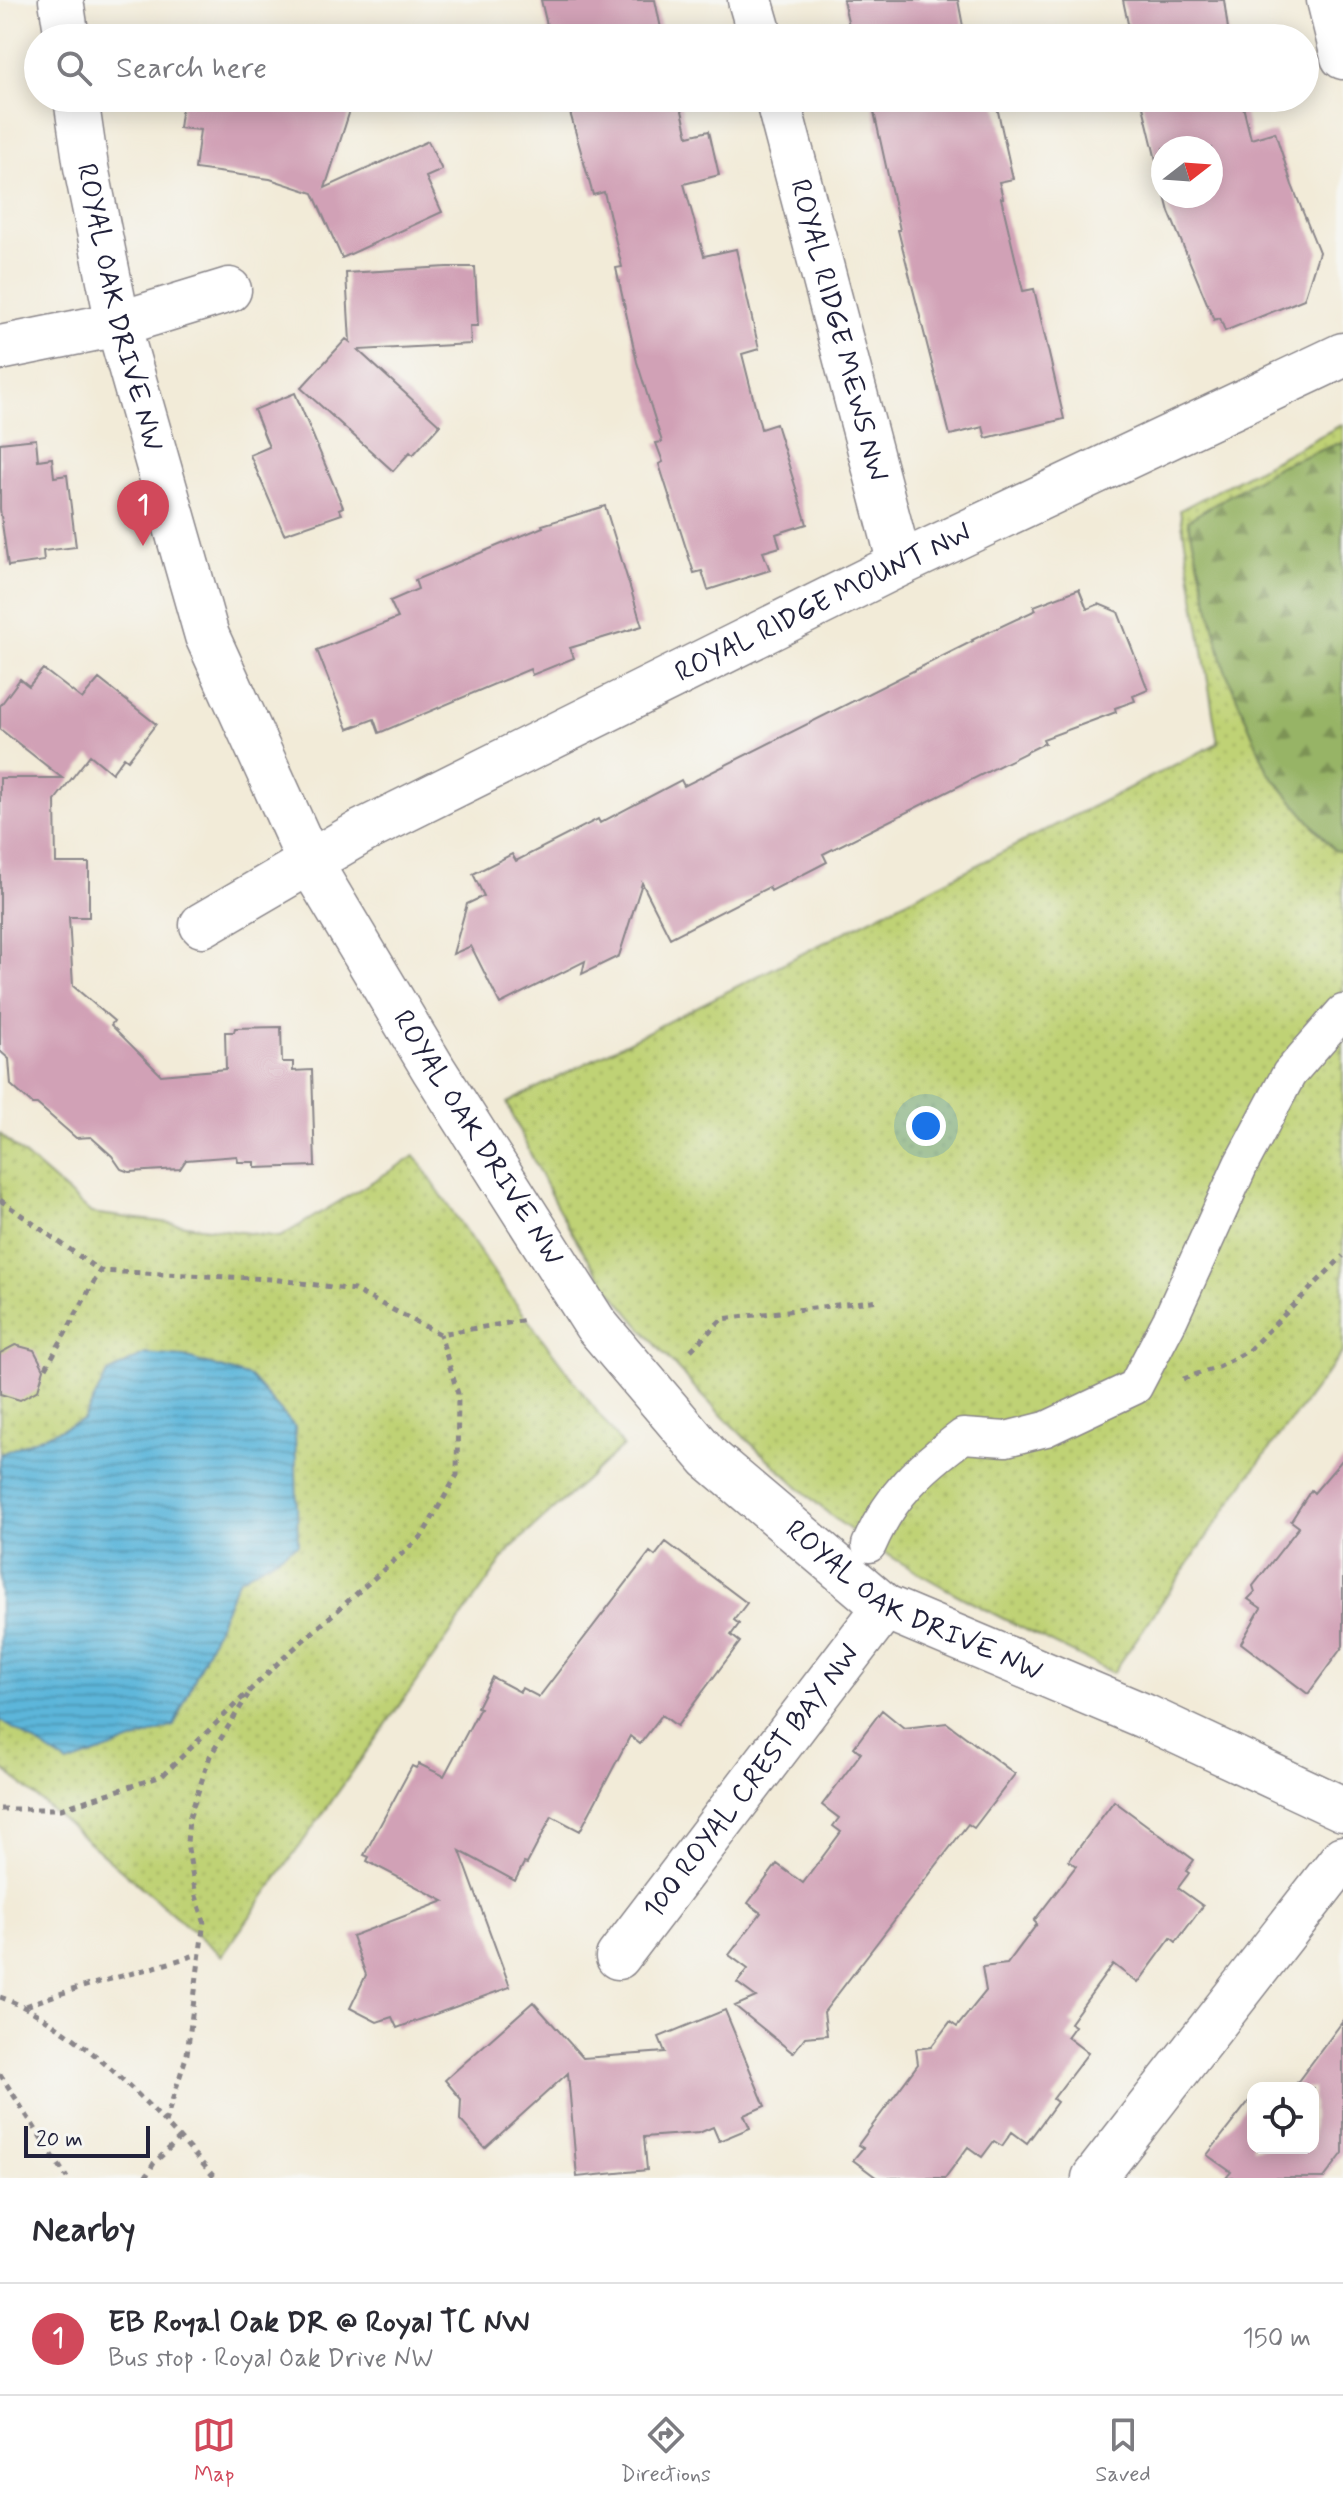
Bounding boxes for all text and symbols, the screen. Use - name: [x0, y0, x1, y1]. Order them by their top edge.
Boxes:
- search box: [24, 24, 1319, 112]
- icon: search: [52, 46, 96, 90]
- text: Search here: [116, 49, 267, 88]
- north arrow: [1151, 136, 1223, 208]
- street label: ROYAL OAK DRIVE NW: [67, 160, 172, 456]
- street label: ROYAL RIDGE MEWS NW: [781, 175, 896, 485]
- pin: 1: [117, 480, 169, 546]
- street label: ROYAL RIDGE MOUNT NW: [669, 515, 977, 691]
- street label: ROYAL OAK DRIVE NW: [384, 1004, 572, 1273]
- your location: [906, 1106, 946, 1146]
- street label: ROYAL OAK DRIVE NW: [777, 1512, 1048, 1690]
- street label: 100 ROYAL CREST BAY NW: [635, 1637, 868, 1927]
- map controls: [1247, 2082, 1319, 2154]
- button: locate: [1247, 2082, 1319, 2154]
- scale bar: [24, 2122, 150, 2158]
- text: 20 m: [36, 2126, 83, 2154]
- text: Nearby: [32, 2208, 136, 2253]
- text: EB Royal Oak DR @ Royal TC NW: [108, 2303, 529, 2342]
- text: 1: [52, 2322, 64, 2356]
- text: 150 m: [1242, 2322, 1311, 2356]
- text: Bus stop · Royal Oak Drive NW: [108, 2342, 433, 2376]
- tab: Map: [192, 2413, 236, 2489]
- tab: Directions: [620, 2413, 711, 2489]
- tab: Saved: [1095, 2413, 1151, 2489]

